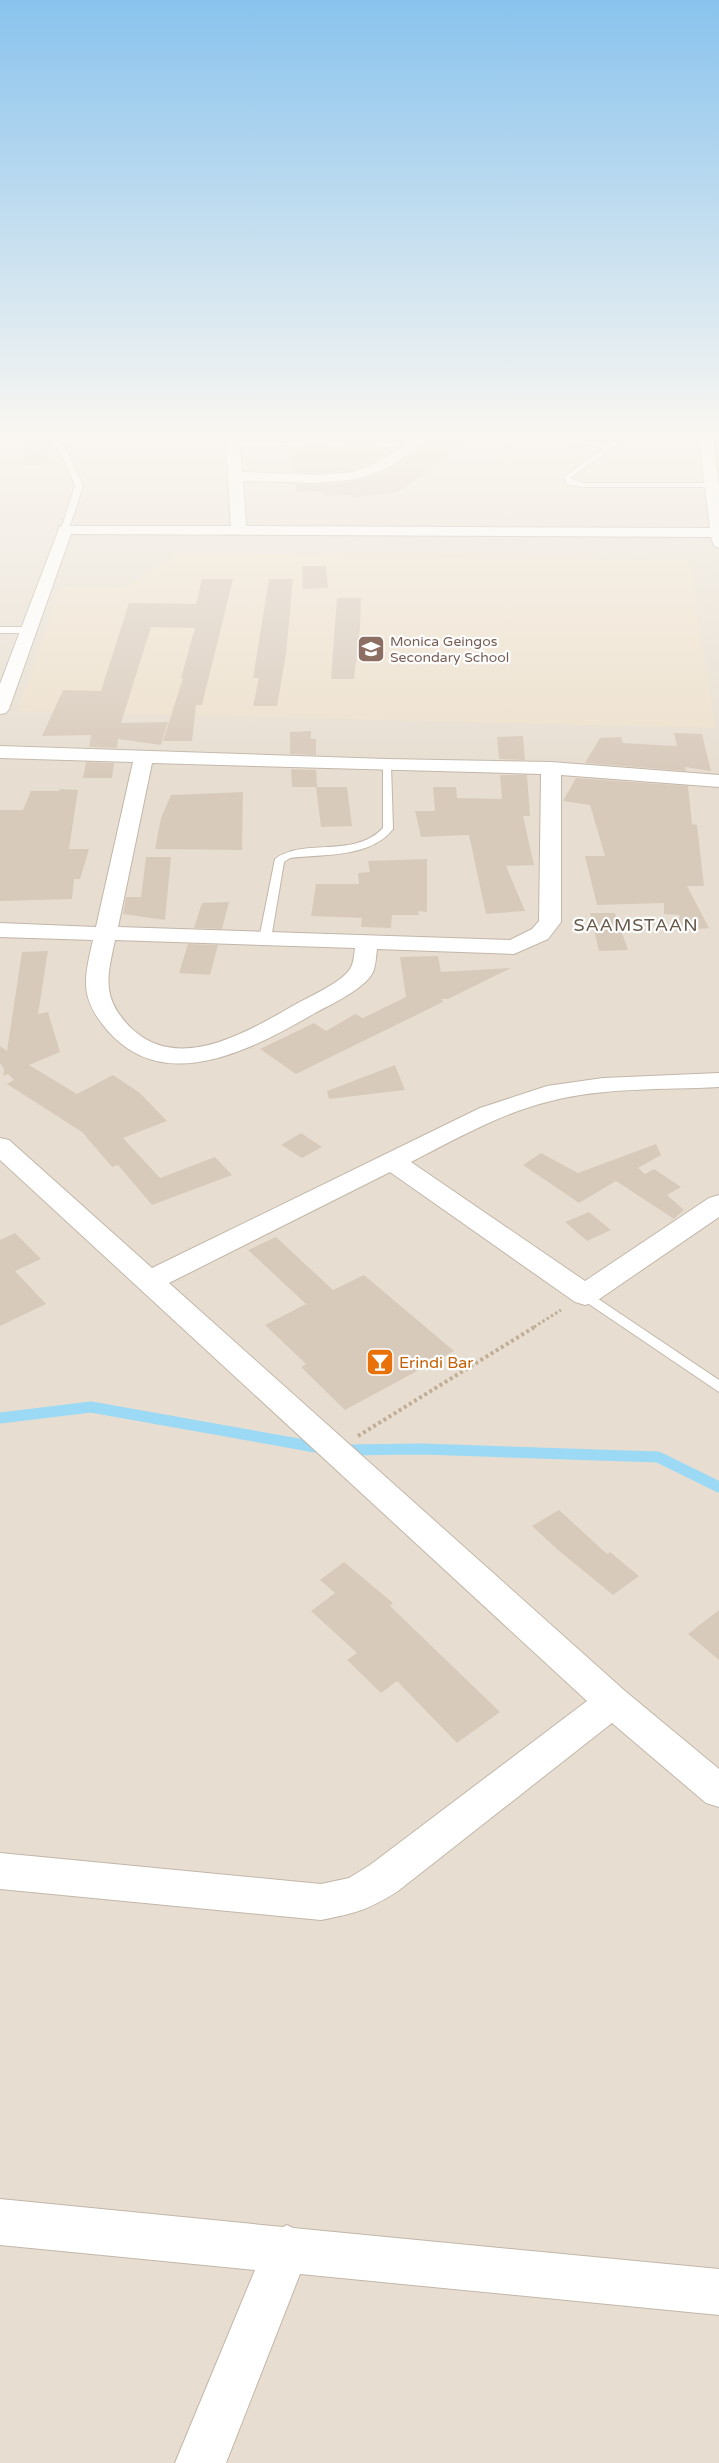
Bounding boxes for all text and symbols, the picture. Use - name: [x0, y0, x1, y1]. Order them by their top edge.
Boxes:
- place label: Monica Geingos Secondary School: [390, 633, 509, 666]
- school or university icon: Monica Geingos Secondary School: [356, 634, 386, 664]
- district label: SAAMSTAAN: [573, 914, 699, 936]
- bar icon: Erindi Bar: [365, 1347, 395, 1377]
- place label: Erindi Bar: [399, 1353, 474, 1373]

